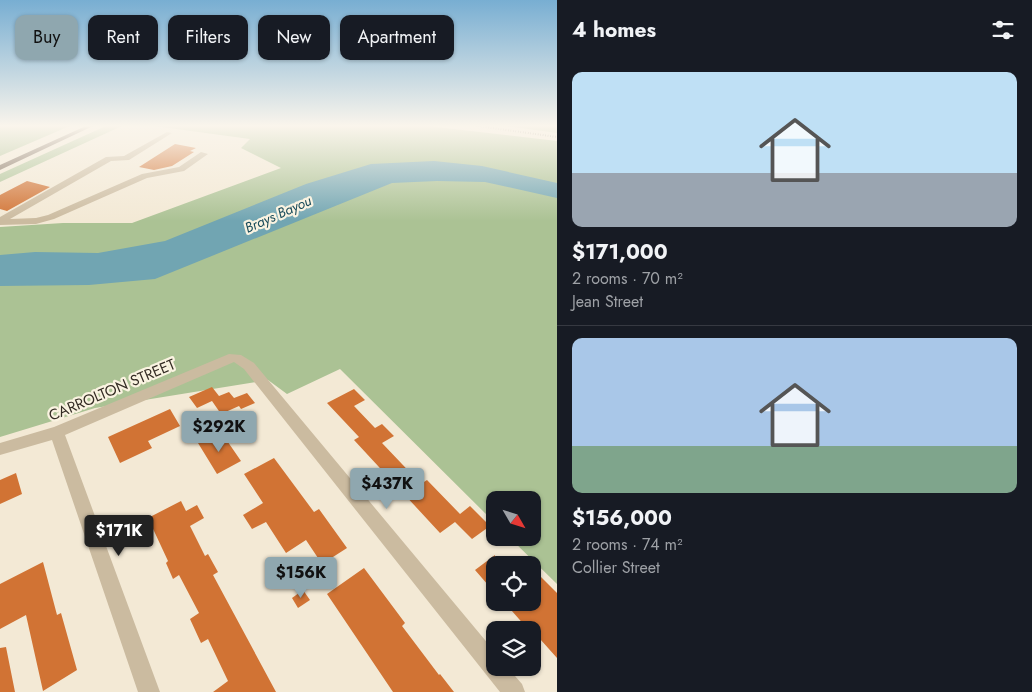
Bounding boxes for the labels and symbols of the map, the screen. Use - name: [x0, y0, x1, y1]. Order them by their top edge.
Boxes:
- water label: Brays Bayou: [241, 190, 315, 238]
- street label: CARROLTON STREET: [45, 353, 179, 427]
- pin: $292K: [184, 410, 254, 453]
- pin: $437K: [352, 468, 422, 510]
- north arrow: [486, 491, 541, 546]
- pin: $171K: [84, 514, 154, 557]
- pin: $156K: [266, 556, 336, 599]

